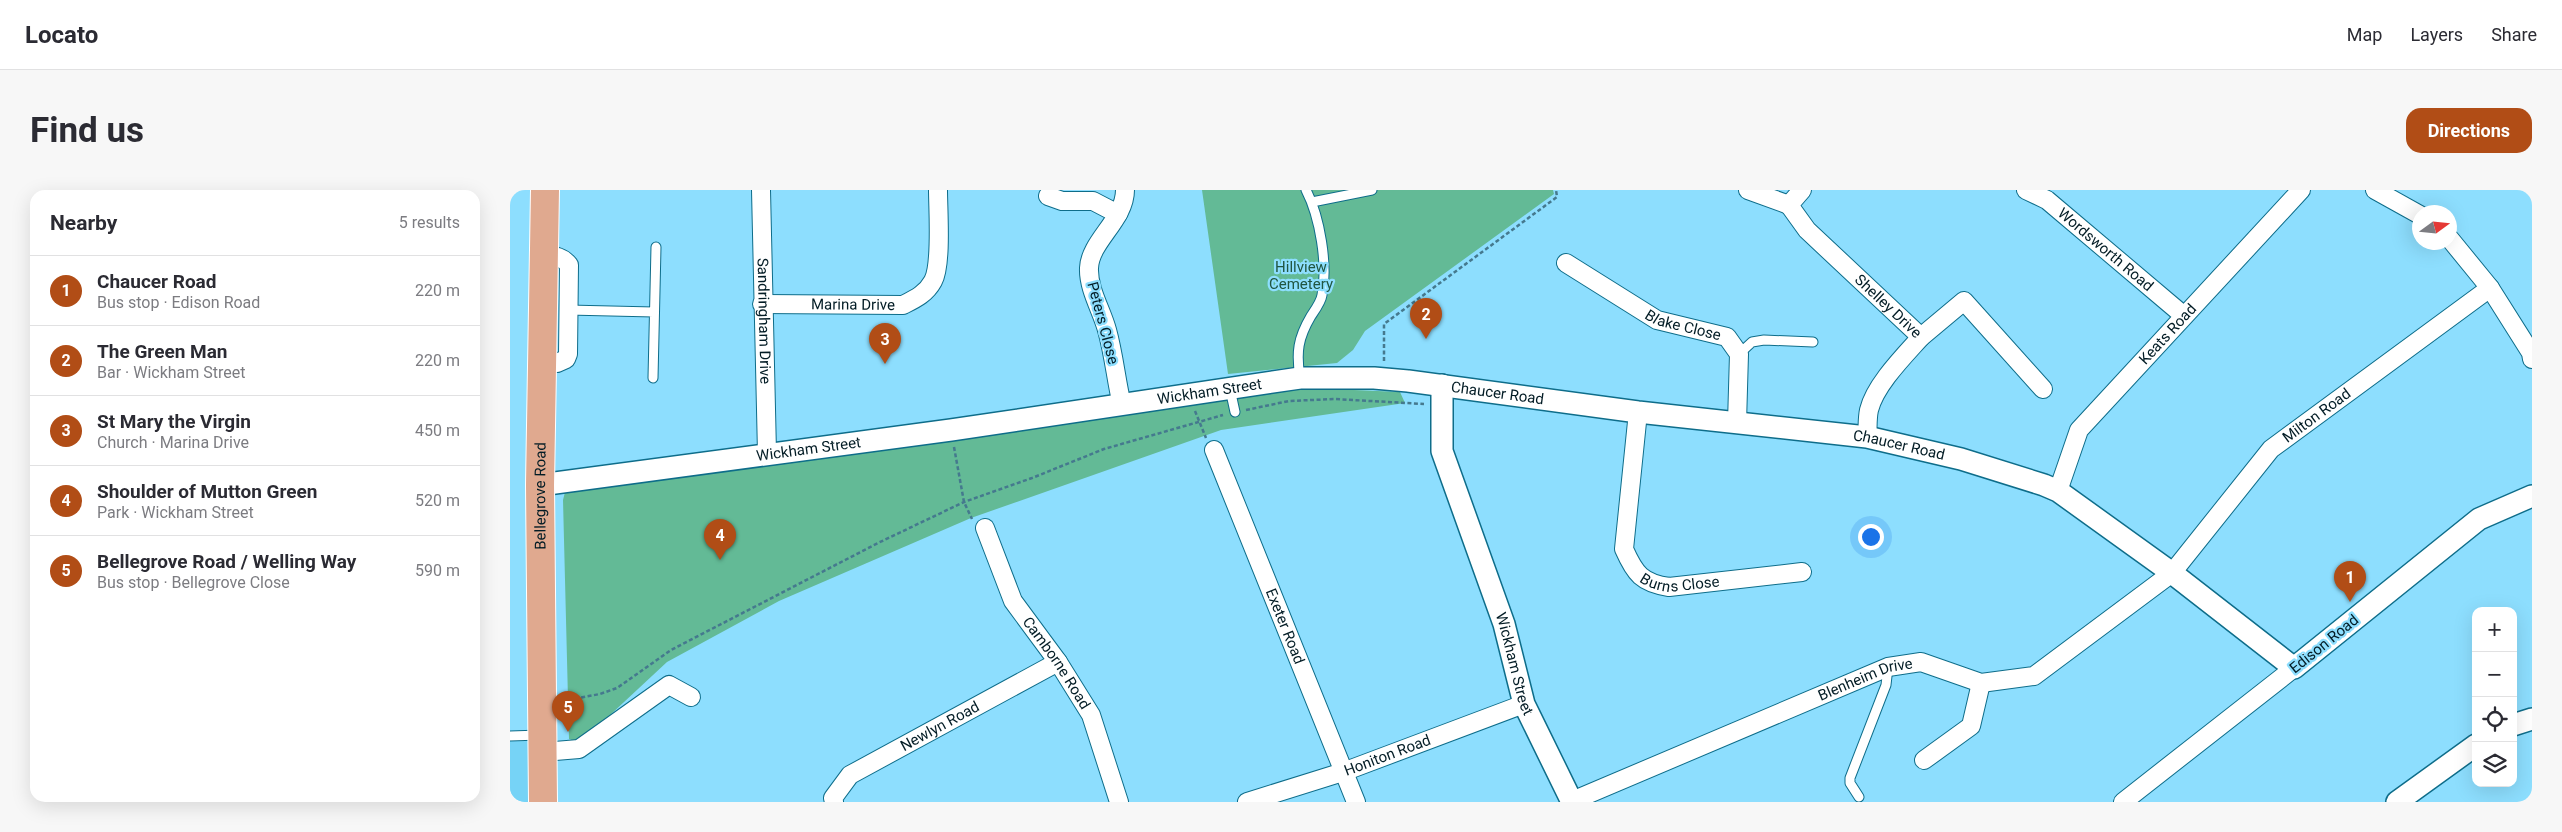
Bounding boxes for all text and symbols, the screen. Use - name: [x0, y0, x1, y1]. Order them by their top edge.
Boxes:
- text: Locato: [25, 21, 98, 49]
- text: Map: [2347, 24, 2382, 45]
- text: Layers: [2410, 24, 2463, 45]
- text: Share: [2491, 24, 2537, 45]
- button: Directions: [2406, 108, 2532, 153]
- text: Find us: [30, 110, 144, 151]
- street label: Wordsworth Road: [2054, 204, 2157, 295]
- north arrow: [2412, 205, 2457, 250]
- text: Nearby: [50, 211, 117, 235]
- text: 5 results: [399, 213, 460, 232]
- street label: Sandringham Drive: [754, 258, 774, 384]
- park label: Hillview Cemetery: [1269, 258, 1333, 293]
- text: Chaucer Road: [97, 270, 216, 293]
- street label: Shelley Drive: [1851, 271, 1925, 342]
- street label: Peters Close: [1083, 280, 1123, 366]
- text: 1: [61, 281, 71, 300]
- text: 220 m: [415, 281, 460, 300]
- text: Bus stop · Edison Road: [97, 293, 260, 312]
- street label: Marina Drive: [811, 295, 895, 314]
- pin: 2: [1410, 298, 1442, 339]
- street label: Keats Road: [2135, 300, 2200, 368]
- street label: Blake Close: [1642, 306, 1723, 344]
- pin: 3: [869, 323, 901, 364]
- text: The Green Man: [97, 340, 227, 363]
- text: 2: [61, 351, 71, 370]
- text: 220 m: [415, 351, 460, 370]
- text: Bar · Wickham Street: [97, 363, 246, 382]
- street label: Wickham Street: [1156, 375, 1263, 408]
- street label: Chaucer Road: [1450, 378, 1545, 408]
- street label: Milton Road: [2279, 385, 2354, 447]
- text: St Mary the Virgin: [97, 410, 251, 433]
- text: 3: [61, 421, 71, 440]
- text: 450 m: [415, 421, 460, 440]
- street label: Chaucer Road: [1852, 427, 1947, 464]
- text: Church · Marina Drive: [97, 433, 249, 452]
- street label: Wickham Street: [755, 433, 862, 465]
- street label: Bellegrove Road: [531, 442, 550, 550]
- text: Shoulder of Mutton Green: [97, 480, 318, 503]
- text: 4: [61, 491, 71, 510]
- text: 520 m: [415, 491, 460, 510]
- text: Park · Wickham Street: [97, 503, 254, 522]
- pin: 4: [704, 519, 736, 560]
- your location: [1858, 524, 1884, 550]
- text: Bellegrove Road / Welling Way: [97, 550, 356, 573]
- text: 5: [61, 561, 71, 580]
- text: 590 m: [415, 561, 460, 580]
- pin: 1: [2334, 561, 2366, 602]
- street label: Burns Close: [1637, 569, 1720, 596]
- text: Bus stop · Bellegrove Close: [97, 573, 290, 592]
- street label: Exeter Road: [1262, 586, 1308, 667]
- map controls: [2472, 607, 2517, 787]
- button: +: [2472, 607, 2517, 652]
- street label: Wickham Street: [1492, 610, 1537, 718]
- street label: Edison Road: [2286, 611, 2362, 677]
- street label: Camborne Road: [1019, 613, 1094, 712]
- button: −: [2472, 652, 2517, 697]
- street label: Blenheim Drive: [1815, 654, 1914, 705]
- pin: 5: [552, 691, 584, 732]
- street label: Newlyn Road: [897, 697, 982, 755]
- button: locate: [2472, 697, 2517, 742]
- street label: Honiton Road: [1342, 731, 1433, 780]
- button: layers: [2472, 742, 2517, 787]

